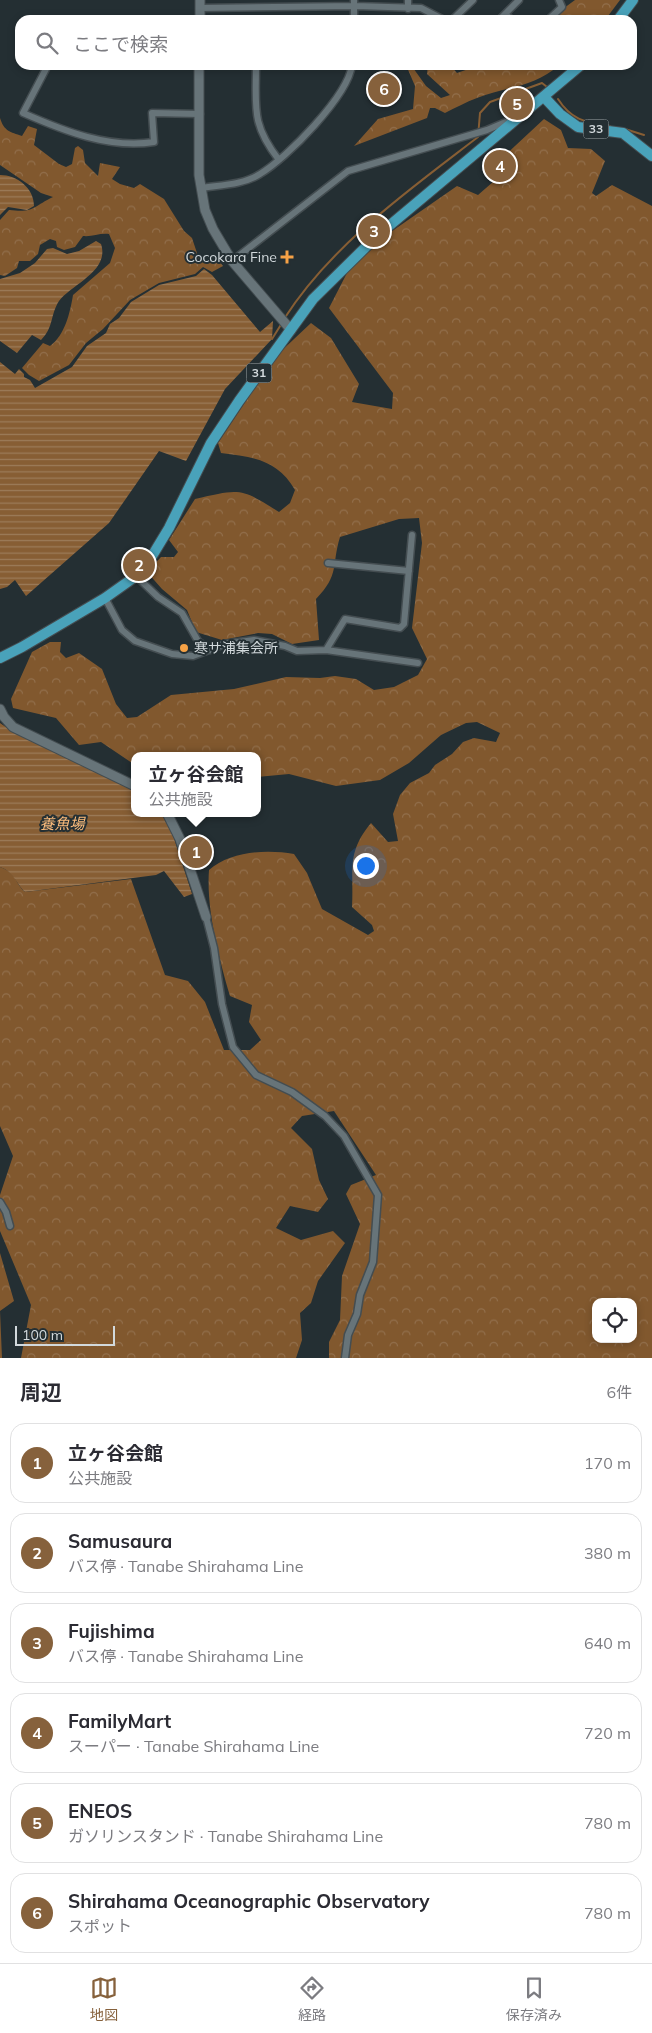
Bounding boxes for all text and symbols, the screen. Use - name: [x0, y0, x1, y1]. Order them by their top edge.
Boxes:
- search box: [15, 15, 637, 70]
- icon: search: [33, 29, 61, 57]
- text: ここで検索: [73, 32, 168, 56]
- pin: 6: [368, 70, 400, 108]
- pin: 5: [501, 85, 533, 123]
- road number: 33: [584, 120, 608, 138]
- pin: 4: [484, 147, 516, 185]
- pin: 3: [358, 212, 390, 250]
- place label: Cocokara Fine: [186, 248, 277, 266]
- marker: Cocokara Fine: [281, 251, 293, 263]
- road number: 31: [246, 363, 272, 382]
- pin: 2: [123, 546, 155, 584]
- place label: 寒サ浦集会所: [194, 639, 278, 657]
- marker: 寒サ浦集会所: [178, 642, 190, 654]
- popup: [131, 752, 261, 817]
- text: 立ヶ谷会館: [148, 762, 244, 786]
- text: 公共施設: [148, 789, 213, 809]
- water label: 養魚場: [39, 814, 86, 833]
- pin: 1: [180, 833, 212, 871]
- your location: [353, 853, 379, 879]
- map controls: [592, 1298, 637, 1343]
- button: locate: [592, 1298, 637, 1343]
- scale bar: [15, 1323, 115, 1346]
- text: 100 m: [22, 1326, 63, 1344]
- text: 周辺: [20, 1379, 62, 1405]
- text: 6件: [606, 1382, 632, 1402]
- text: 立ヶ谷会館: [68, 1441, 163, 1465]
- text: 1: [32, 1453, 42, 1473]
- text: 170 m: [584, 1453, 631, 1473]
- text: 公共施設: [68, 1468, 132, 1488]
- text: Samusaura: [68, 1529, 172, 1553]
- text: 2: [32, 1543, 42, 1563]
- text: 380 m: [584, 1543, 631, 1563]
- text: バス停 · Tanabe Shirahama Line: [68, 1556, 303, 1576]
- text: Fujishima: [68, 1619, 155, 1643]
- text: 3: [32, 1633, 42, 1653]
- text: 640 m: [584, 1633, 631, 1653]
- text: バス停 · Tanabe Shirahama Line: [68, 1646, 303, 1666]
- text: FamilyMart: [68, 1709, 171, 1733]
- text: 4: [32, 1723, 42, 1743]
- text: 720 m: [584, 1723, 631, 1743]
- text: スーパー · Tanabe Shirahama Line: [68, 1736, 319, 1756]
- text: ENEOS: [68, 1799, 132, 1823]
- text: 5: [32, 1813, 42, 1833]
- text: 780 m: [584, 1813, 631, 1833]
- text: ガソリンスタンド · Tanabe Shirahama Line: [68, 1826, 383, 1846]
- text: Shirahama Oceanographic Observatory: [68, 1889, 430, 1913]
- text: 6: [32, 1903, 42, 1923]
- text: 780 m: [584, 1903, 631, 1923]
- text: スポット: [68, 1916, 132, 1936]
- tab: 地図: [90, 1974, 118, 2024]
- tab: 経路: [298, 1974, 326, 2024]
- tab: 保存済み: [506, 1974, 562, 2024]

